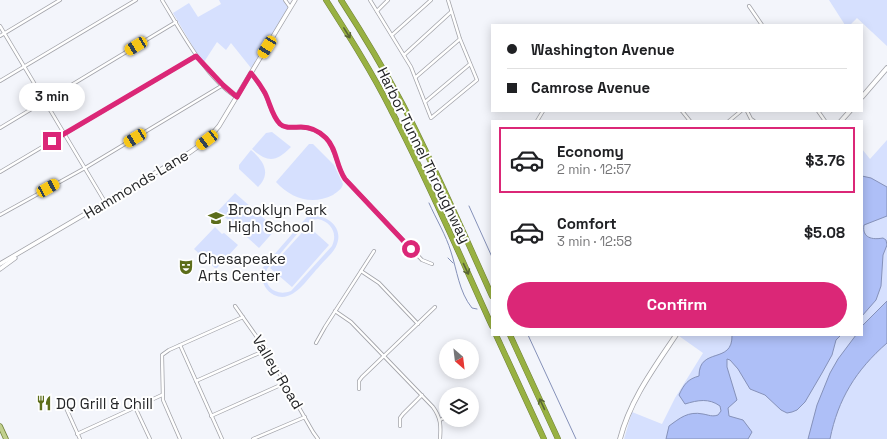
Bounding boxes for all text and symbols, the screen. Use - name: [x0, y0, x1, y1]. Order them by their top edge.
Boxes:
- one-way arrow: [344, 27, 352, 39]
- car: [256, 34, 278, 60]
- car: [123, 35, 149, 57]
- text: Washington Avenue: [531, 40, 675, 59]
- street label: Harbor Tunnel Throughway: [373, 64, 475, 246]
- text: Camrose Avenue: [531, 78, 650, 97]
- callout: 3 min: [19, 83, 85, 111]
- text: 3 min: [35, 88, 69, 105]
- car: [122, 127, 148, 149]
- car: [194, 128, 220, 152]
- route end: [43, 132, 61, 150]
- icon: car: [509, 142, 545, 178]
- text: Economy: [557, 142, 624, 161]
- street label: Hammonds Lane: [80, 145, 192, 223]
- text: $3.76: [805, 151, 845, 170]
- text: 2 min · 12:57: [557, 161, 631, 178]
- car: [35, 177, 61, 199]
- place label: Brooklyn Park High School: [228, 200, 327, 236]
- school or university icon: Brooklyn Park High School: [207, 209, 225, 227]
- icon: car: [509, 214, 545, 250]
- text: Comfort: [557, 214, 617, 233]
- text: $5.08: [804, 223, 845, 242]
- text: 3 min · 12:58: [557, 233, 632, 250]
- route start: [402, 240, 420, 258]
- place label: Chesapeake Arts Center: [198, 249, 286, 285]
- theatre icon: Chesapeake Arts Center: [177, 258, 195, 276]
- one-way arrow: [463, 263, 470, 275]
- button: Confirm: [507, 282, 847, 328]
- street label: Valley Road: [248, 331, 308, 413]
- north arrow: [439, 339, 479, 379]
- map controls: [439, 339, 479, 427]
- button: layers: [439, 387, 479, 427]
- restaurant icon: DQ Grill & Chill: [35, 394, 53, 412]
- place label: DQ Grill & Chill: [56, 394, 153, 413]
- one-way arrow: [538, 398, 545, 410]

